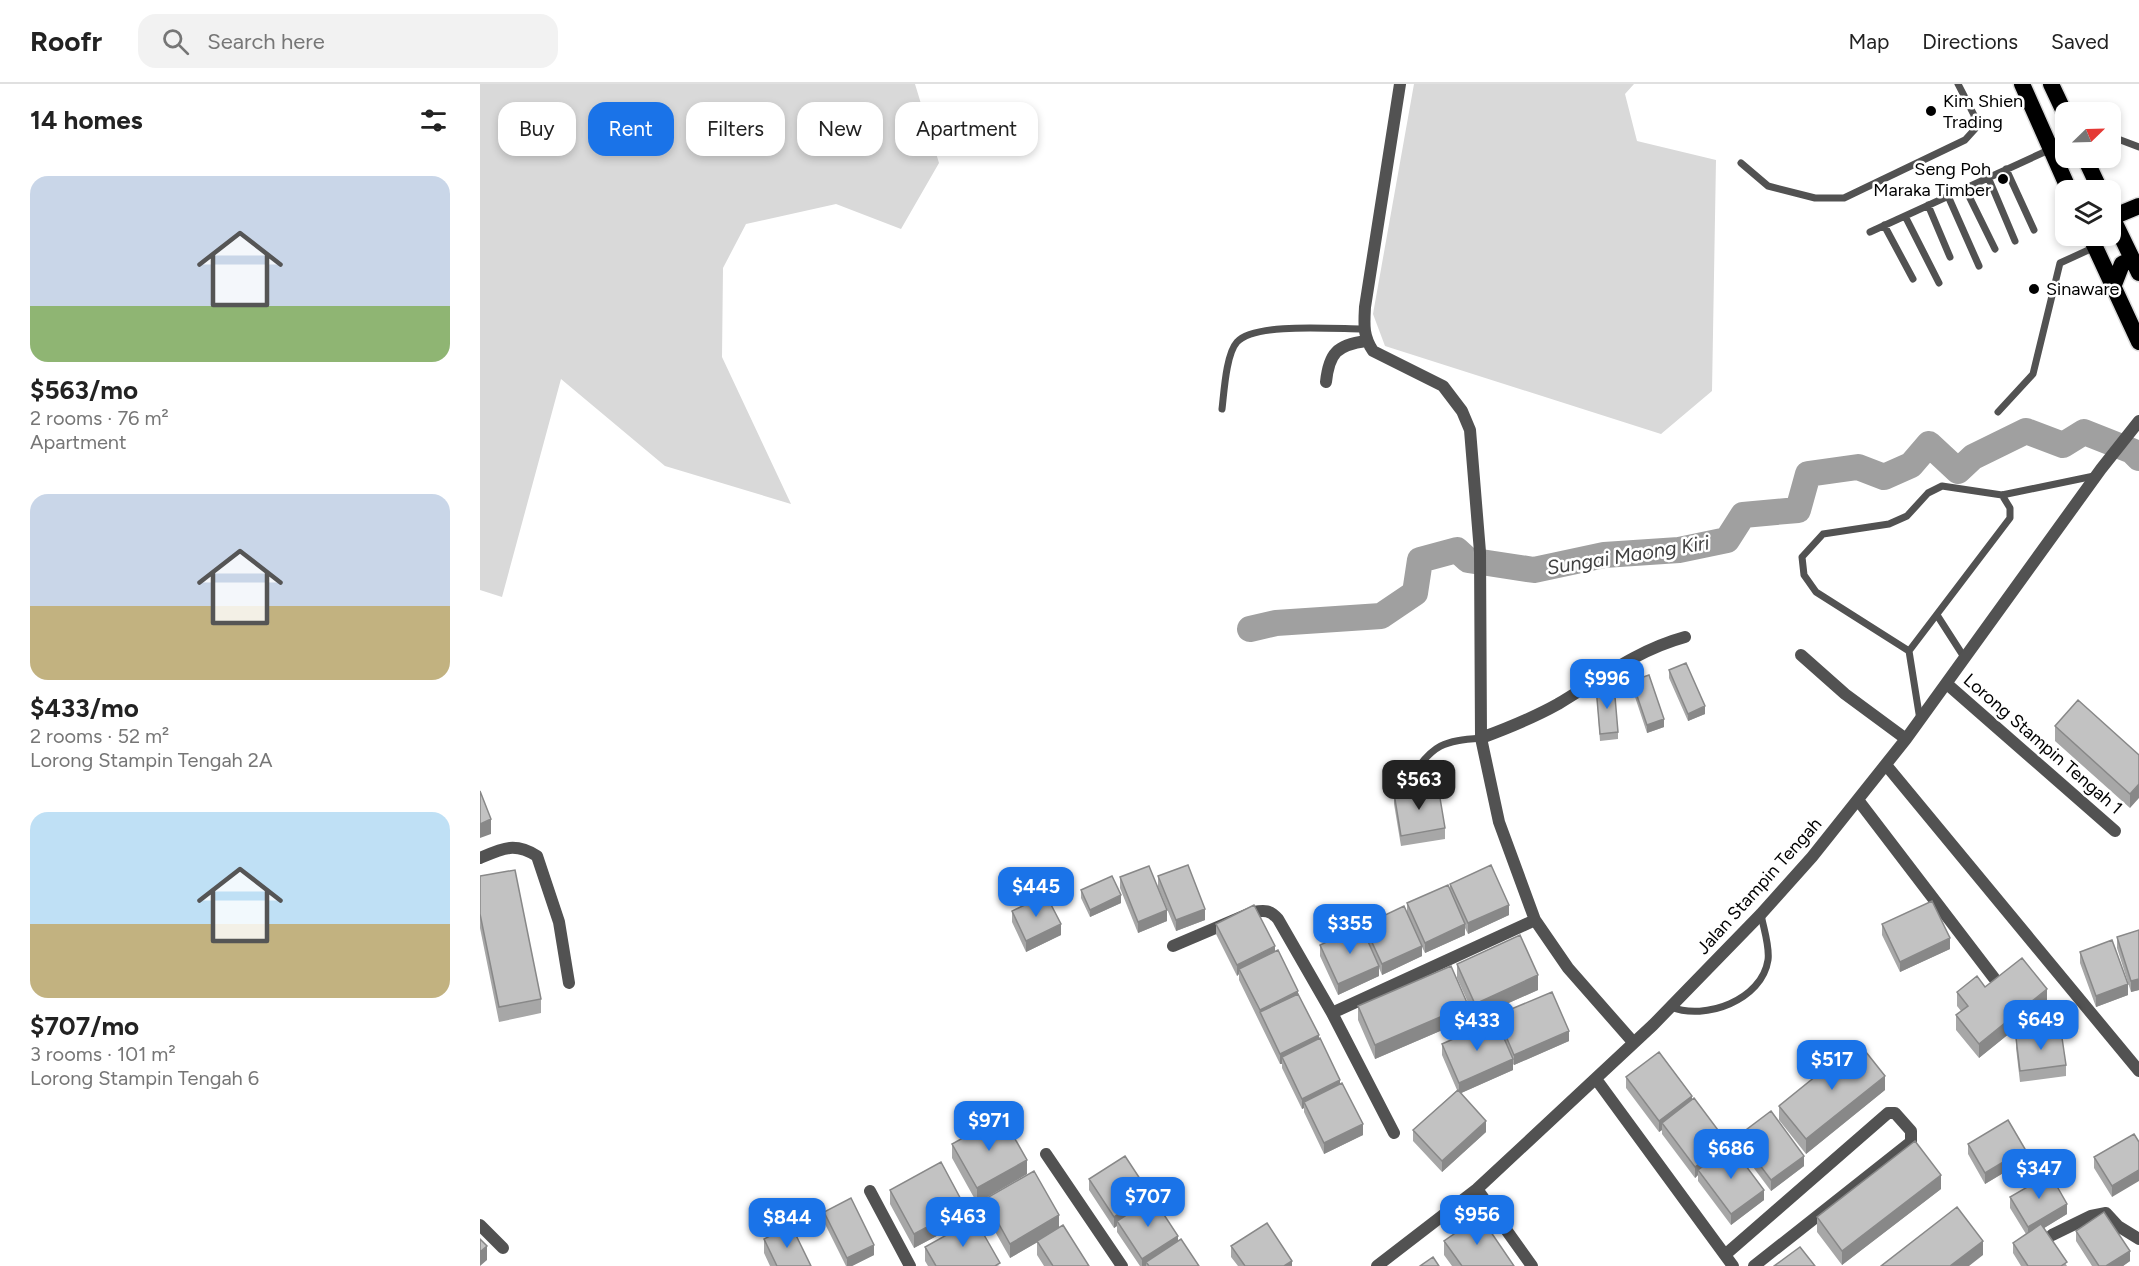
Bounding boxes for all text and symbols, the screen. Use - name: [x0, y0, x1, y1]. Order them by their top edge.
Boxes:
- search box: [138, 14, 558, 68]
- text: Roofr: [30, 24, 102, 58]
- icon: search: [159, 25, 192, 58]
- text: Search here: [207, 28, 325, 55]
- text: Map: [1848, 29, 1889, 54]
- text: Directions: [1922, 29, 2018, 54]
- text: Saved: [2051, 29, 2109, 54]
- place label: Kim Shien Trading: [1943, 90, 2023, 133]
- chip: Buy: [498, 102, 576, 156]
- chip: Rent: [588, 102, 674, 156]
- chip: Filters: [686, 102, 785, 156]
- chip: New: [797, 102, 883, 156]
- chip: Apartment: [895, 102, 1038, 156]
- north arrow: [2055, 102, 2121, 168]
- map controls: [2055, 102, 2121, 246]
- text: 14 homes: [30, 104, 143, 136]
- icon: filters: [417, 104, 450, 137]
- marker: Kim Shien Trading: [1924, 104, 1938, 118]
- place label: Seng Poh Maraka Timber: [1873, 158, 1991, 201]
- marker: Seng Poh Maraka Timber: [1996, 172, 2010, 186]
- button: layers: [2055, 180, 2121, 246]
- icon: home: [186, 215, 294, 323]
- place label: Sinaware: [2046, 278, 2119, 300]
- marker: Sinaware: [2027, 282, 2041, 296]
- text: $563/mo: [30, 374, 138, 406]
- text: 2 rooms · 76 m²: [30, 406, 169, 430]
- text: Apartment: [30, 430, 127, 454]
- water label: Sungai Maong Kiri: [1545, 530, 1711, 580]
- icon: home: [186, 533, 294, 641]
- pin: $996: [1571, 659, 1643, 710]
- text: $996: [1584, 666, 1630, 690]
- street label: Lorong Stampin Tengah 1: [1959, 669, 2127, 819]
- text: $433/mo: [30, 692, 139, 724]
- text: 2 rooms · 52 m²: [30, 724, 169, 748]
- text: Lorong Stampin Tengah 2A: [30, 748, 272, 772]
- pin: $563: [1383, 760, 1455, 811]
- text: $563: [1396, 767, 1442, 791]
- street label: Jalan Stampin Tengah: [1692, 813, 1826, 959]
- icon: home: [186, 851, 294, 959]
- pin: $445: [1000, 867, 1072, 918]
- text: $445: [1012, 874, 1060, 898]
- pin: $355: [1314, 904, 1386, 955]
- text: $355: [1327, 911, 1373, 935]
- pin: $649: [2005, 1000, 2077, 1051]
- pin: $433: [1441, 1001, 1513, 1052]
- text: $649: [2018, 1007, 2064, 1031]
- text: $433: [1454, 1008, 1500, 1032]
- text: $707/mo: [30, 1010, 139, 1042]
- pin: $517: [1796, 1040, 1868, 1091]
- text: 3 rooms · 101 m²: [30, 1042, 176, 1066]
- text: $517: [1811, 1047, 1853, 1071]
- text: Lorong Stampin Tengah 6: [30, 1066, 259, 1090]
- pin: $971: [953, 1101, 1025, 1152]
- text: $971: [968, 1108, 1010, 1132]
- pin: $686: [1695, 1129, 1767, 1180]
- text: $686: [1708, 1136, 1754, 1160]
- pin: $347: [2003, 1149, 2075, 1200]
- text: $347: [2016, 1156, 2062, 1180]
- pin: $707: [1112, 1177, 1184, 1228]
- text: $707: [1125, 1184, 1171, 1208]
- pin: $956: [1441, 1195, 1513, 1246]
- pin: $463: [927, 1197, 999, 1248]
- pin: $844: [751, 1198, 823, 1249]
- text: $956: [1454, 1202, 1500, 1226]
- text: $463: [940, 1204, 986, 1228]
- text: $844: [763, 1205, 811, 1229]

